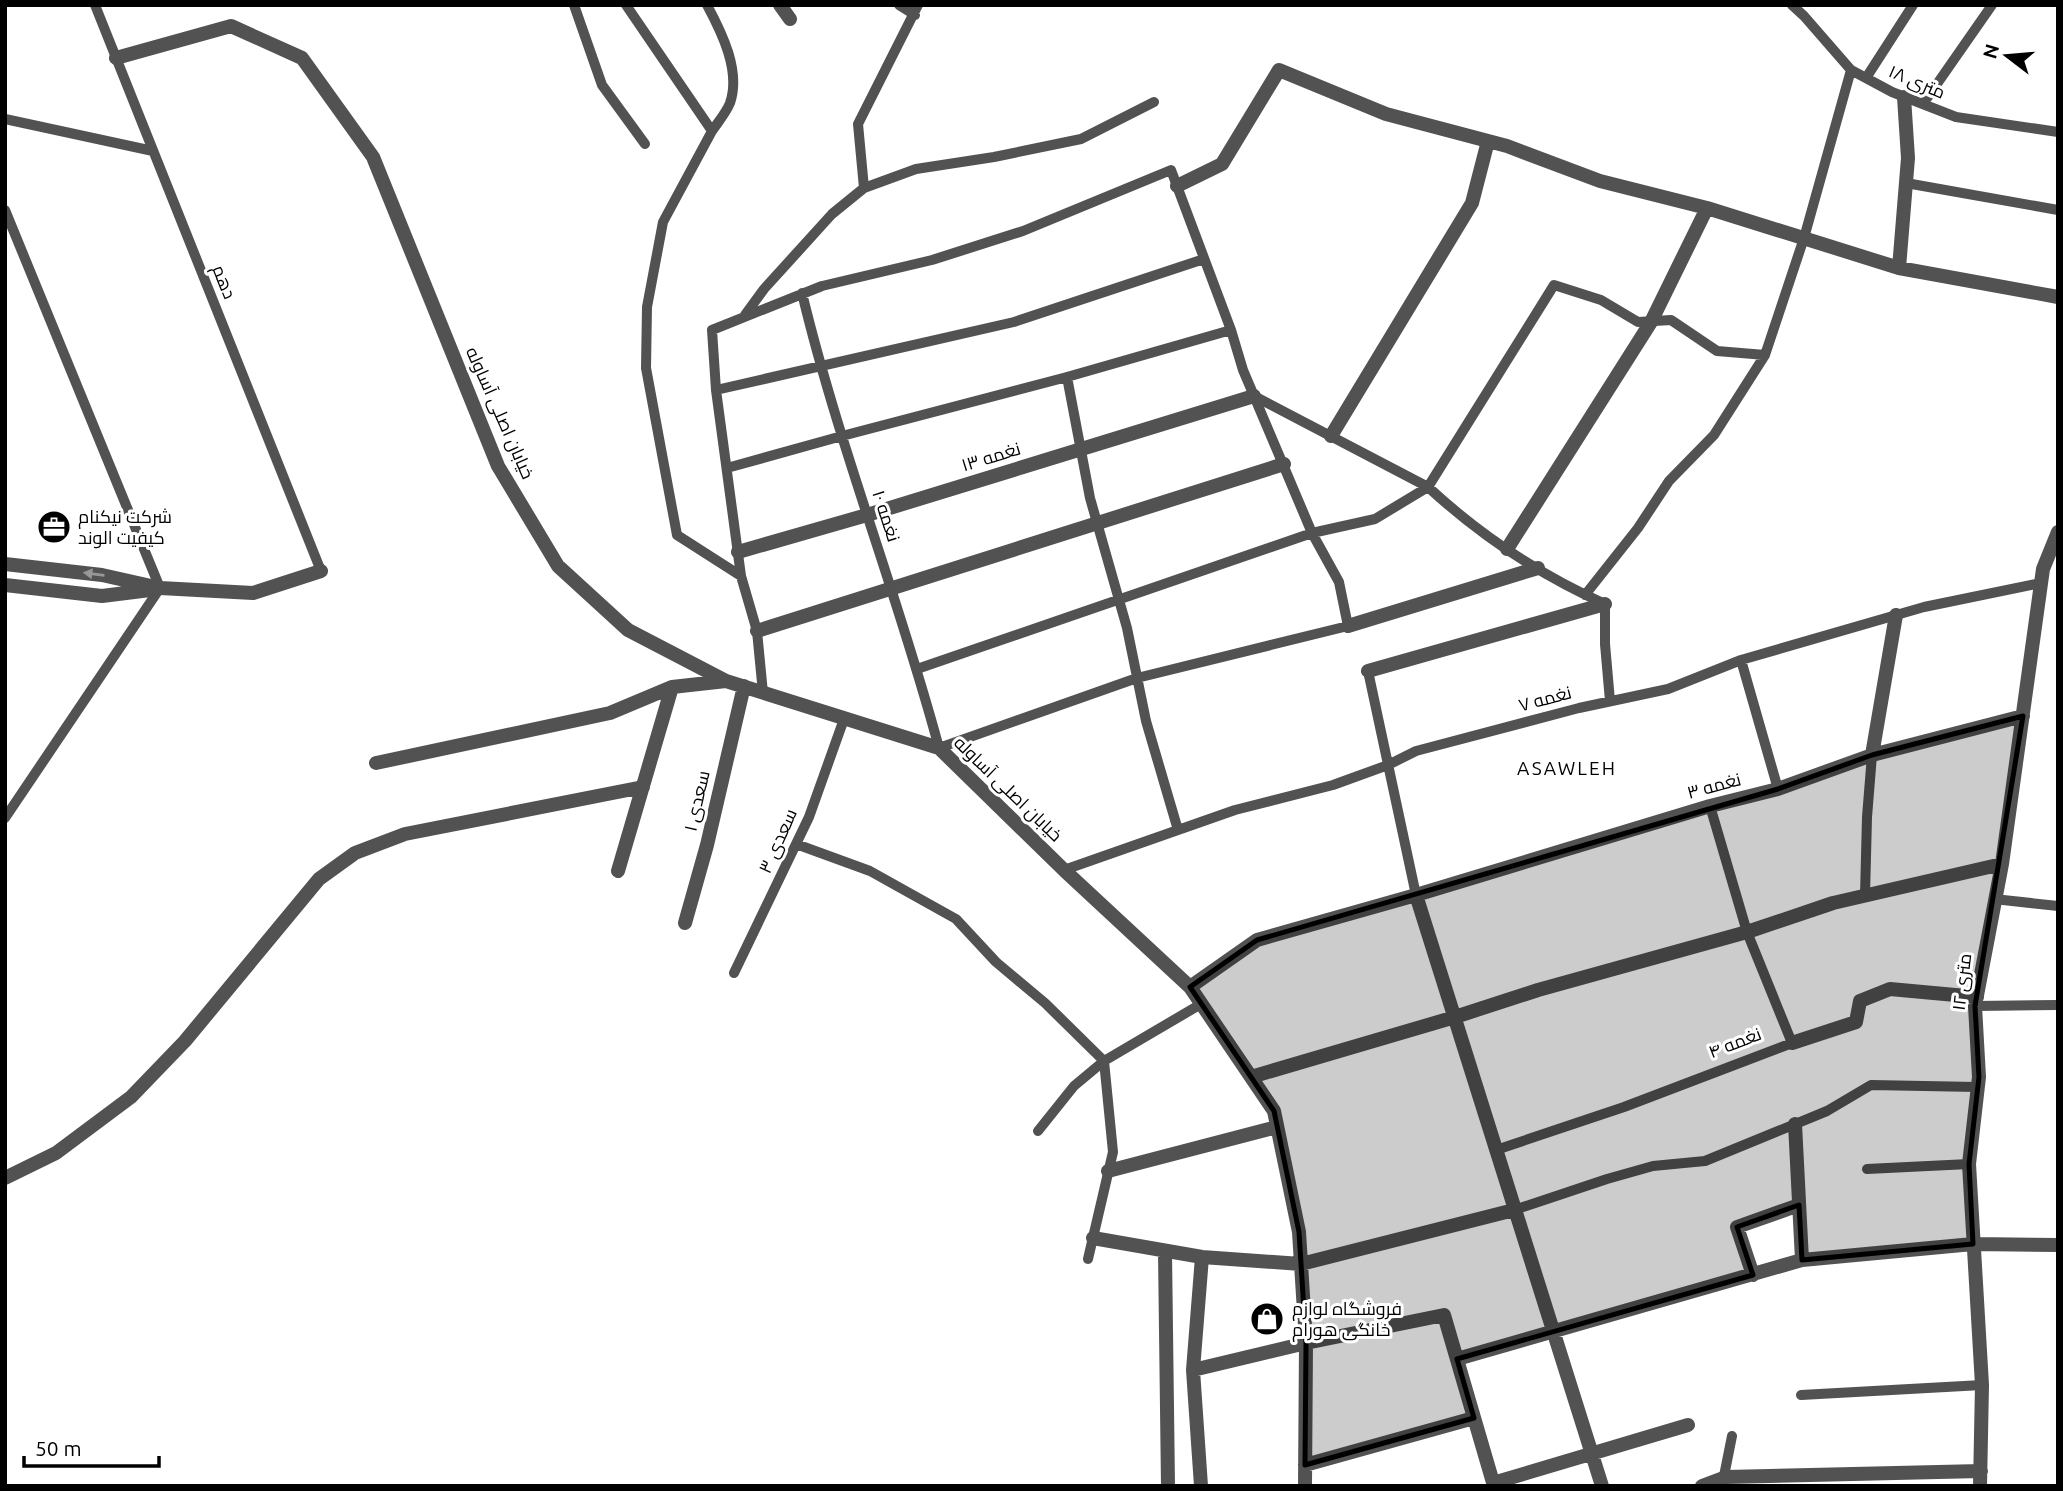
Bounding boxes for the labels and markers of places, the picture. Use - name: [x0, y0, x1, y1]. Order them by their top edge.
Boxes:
- place label: شرکت نیکنام کیفیت الوند: [78, 506, 172, 549]
- office icon: شرکت نیکنام کیفیت الوند: [35, 508, 73, 546]
- place label: فروشگاه لوازم خانگی هورام: [1292, 1298, 1402, 1342]
- shop icon: فروشگاه لوازم خانگی هورام: [1248, 1300, 1286, 1338]

